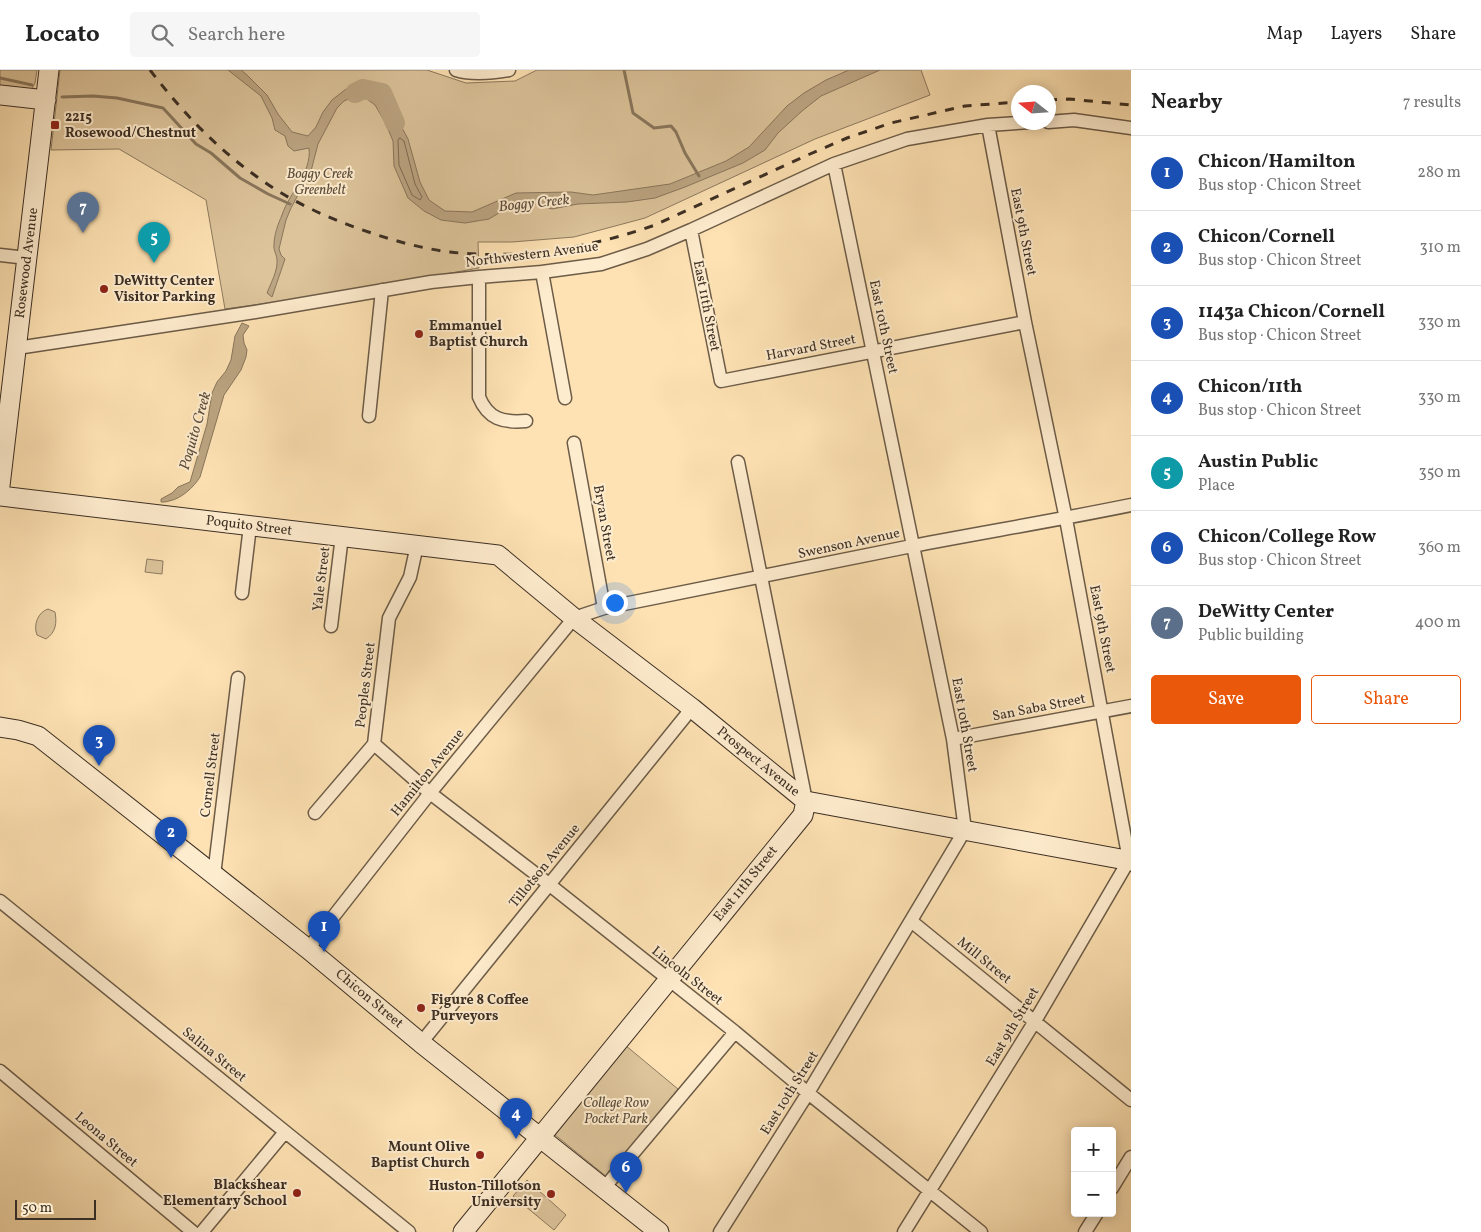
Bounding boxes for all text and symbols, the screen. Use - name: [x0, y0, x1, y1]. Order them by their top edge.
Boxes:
- search box: [130, 12, 480, 57]
- text: Locato: [25, 18, 100, 52]
- icon: search: [148, 21, 176, 49]
- text: Search here: [188, 22, 285, 48]
- text: Map: [1266, 22, 1302, 47]
- text: Layers: [1330, 22, 1382, 47]
- text: Share: [1410, 22, 1456, 47]
- north arrow: [1011, 85, 1056, 130]
- text: Nearby: [1151, 88, 1222, 117]
- text: 7 results: [1403, 92, 1461, 114]
- place label: 2215 Rosewood/Chestnut: [65, 108, 196, 143]
- marker: 2215 Rosewood/Chestnut: [49, 119, 61, 131]
- text: Chicon/Hamilton: [1198, 149, 1356, 175]
- text: 1: [1164, 162, 1170, 184]
- text: 280 m: [1417, 162, 1461, 184]
- park label: Boggy Creek Greenbelt: [287, 165, 354, 200]
- text: Bus stop · Chicon Street: [1198, 175, 1362, 197]
- street label: East 9th Street: [1005, 186, 1041, 278]
- water label: Boggy Creek: [497, 190, 571, 218]
- pin: 7: [67, 192, 99, 233]
- street label: Rosewood Avenue: [11, 206, 43, 319]
- pin: 5: [138, 222, 170, 263]
- text: Chicon/Cornell: [1198, 224, 1335, 250]
- street label: Northwestern Avenue: [464, 237, 600, 273]
- text: 2: [1163, 237, 1171, 259]
- text: 310 m: [1420, 237, 1461, 259]
- text: Bus stop · Chicon Street: [1198, 250, 1362, 272]
- street label: East 11th Street: [688, 259, 724, 353]
- place label: DeWitty Center Visitor Parking: [114, 272, 216, 307]
- street label: East 10th Street: [864, 278, 902, 376]
- marker: DeWitty Center Visitor Parking: [98, 283, 110, 295]
- text: 1143a Chicon/Cornell: [1198, 299, 1385, 325]
- text: 3: [1163, 312, 1171, 334]
- text: 330 m: [1418, 312, 1461, 334]
- place label: Emmanuel Baptist Church: [429, 317, 528, 352]
- text: Bus stop · Chicon Street: [1198, 325, 1362, 347]
- marker: Emmanuel Baptist Church: [413, 328, 425, 340]
- street label: Harvard Street: [765, 330, 858, 366]
- text: Chicon/11th: [1198, 374, 1303, 400]
- text: 4: [1162, 387, 1172, 409]
- text: 330 m: [1418, 387, 1461, 409]
- water label: Poquito Creek: [175, 389, 217, 473]
- text: Bus stop · Chicon Street: [1198, 400, 1362, 422]
- text: Austin Public: [1198, 449, 1318, 475]
- text: 5: [1163, 462, 1171, 484]
- text: 350 m: [1418, 462, 1461, 484]
- text: Place: [1198, 475, 1235, 497]
- street label: Bryan Street: [588, 483, 620, 563]
- street label: Poquito Street: [205, 511, 293, 541]
- street label: Swenson Avenue: [796, 524, 902, 564]
- text: Chicon/College Row: [1198, 524, 1376, 550]
- text: 6: [1163, 537, 1171, 559]
- text: 360 m: [1418, 537, 1461, 559]
- street label: Yale Street: [309, 545, 335, 613]
- text: Bus stop · Chicon Street: [1198, 550, 1362, 572]
- street label: East 9th Street: [1084, 583, 1120, 675]
- your location: [602, 590, 628, 616]
- text: DeWitty Center: [1198, 599, 1334, 625]
- text: 7: [1163, 612, 1171, 634]
- text: 400 m: [1415, 612, 1461, 634]
- text: Public building: [1198, 625, 1304, 647]
- street label: Peoples Street: [351, 641, 381, 729]
- button: Save: [1151, 675, 1301, 724]
- button: Share: [1311, 675, 1461, 724]
- street label: East 10th Street: [946, 676, 982, 774]
- street label: San Saba Street: [991, 690, 1087, 726]
- street label: Prospect Avenue: [712, 723, 804, 802]
- pin: 3: [83, 725, 115, 766]
- street label: Hamilton Avenue: [387, 725, 469, 821]
- street label: Cornell Street: [196, 731, 226, 819]
- pin: 2: [155, 817, 187, 858]
- street label: Tillotson Avenue: [505, 820, 585, 912]
- street label: East 11th Street: [709, 842, 783, 926]
- pin: 1: [308, 911, 340, 952]
- street label: Mill Street: [953, 933, 1015, 989]
- street label: Lincoln Street: [647, 942, 727, 1010]
- street label: Chicon Street: [331, 965, 407, 1033]
- street label: East 9th Street: [982, 984, 1044, 1070]
- place label: Figure 8 Coffee Purveyors: [431, 991, 529, 1026]
- marker: Figure 8 Coffee Purveyors: [415, 1002, 427, 1014]
- street label: Salina Street: [178, 1023, 250, 1087]
- street label: East 10th Street: [757, 1047, 823, 1139]
- park label: College Row Pocket Park: [583, 1094, 649, 1129]
- pin: 4: [500, 1098, 532, 1139]
- street label: Leona Street: [70, 1108, 142, 1172]
- map controls: [1071, 1127, 1116, 1217]
- button: +: [1071, 1127, 1116, 1172]
- place label: Mount Olive Baptist Church: [371, 1138, 470, 1173]
- marker: Mount Olive Baptist Church: [474, 1149, 486, 1161]
- pin: 6: [610, 1152, 642, 1193]
- button: −: [1071, 1172, 1116, 1217]
- place label: Blackshear Elementary School: [163, 1176, 287, 1211]
- place label: Huston-Tillotson University: [429, 1177, 541, 1212]
- marker: Blackshear Elementary School: [291, 1187, 303, 1199]
- marker: Huston-Tillotson University: [545, 1188, 557, 1200]
- scale bar: [15, 1197, 96, 1220]
- text: 50 m: [22, 1199, 52, 1218]

